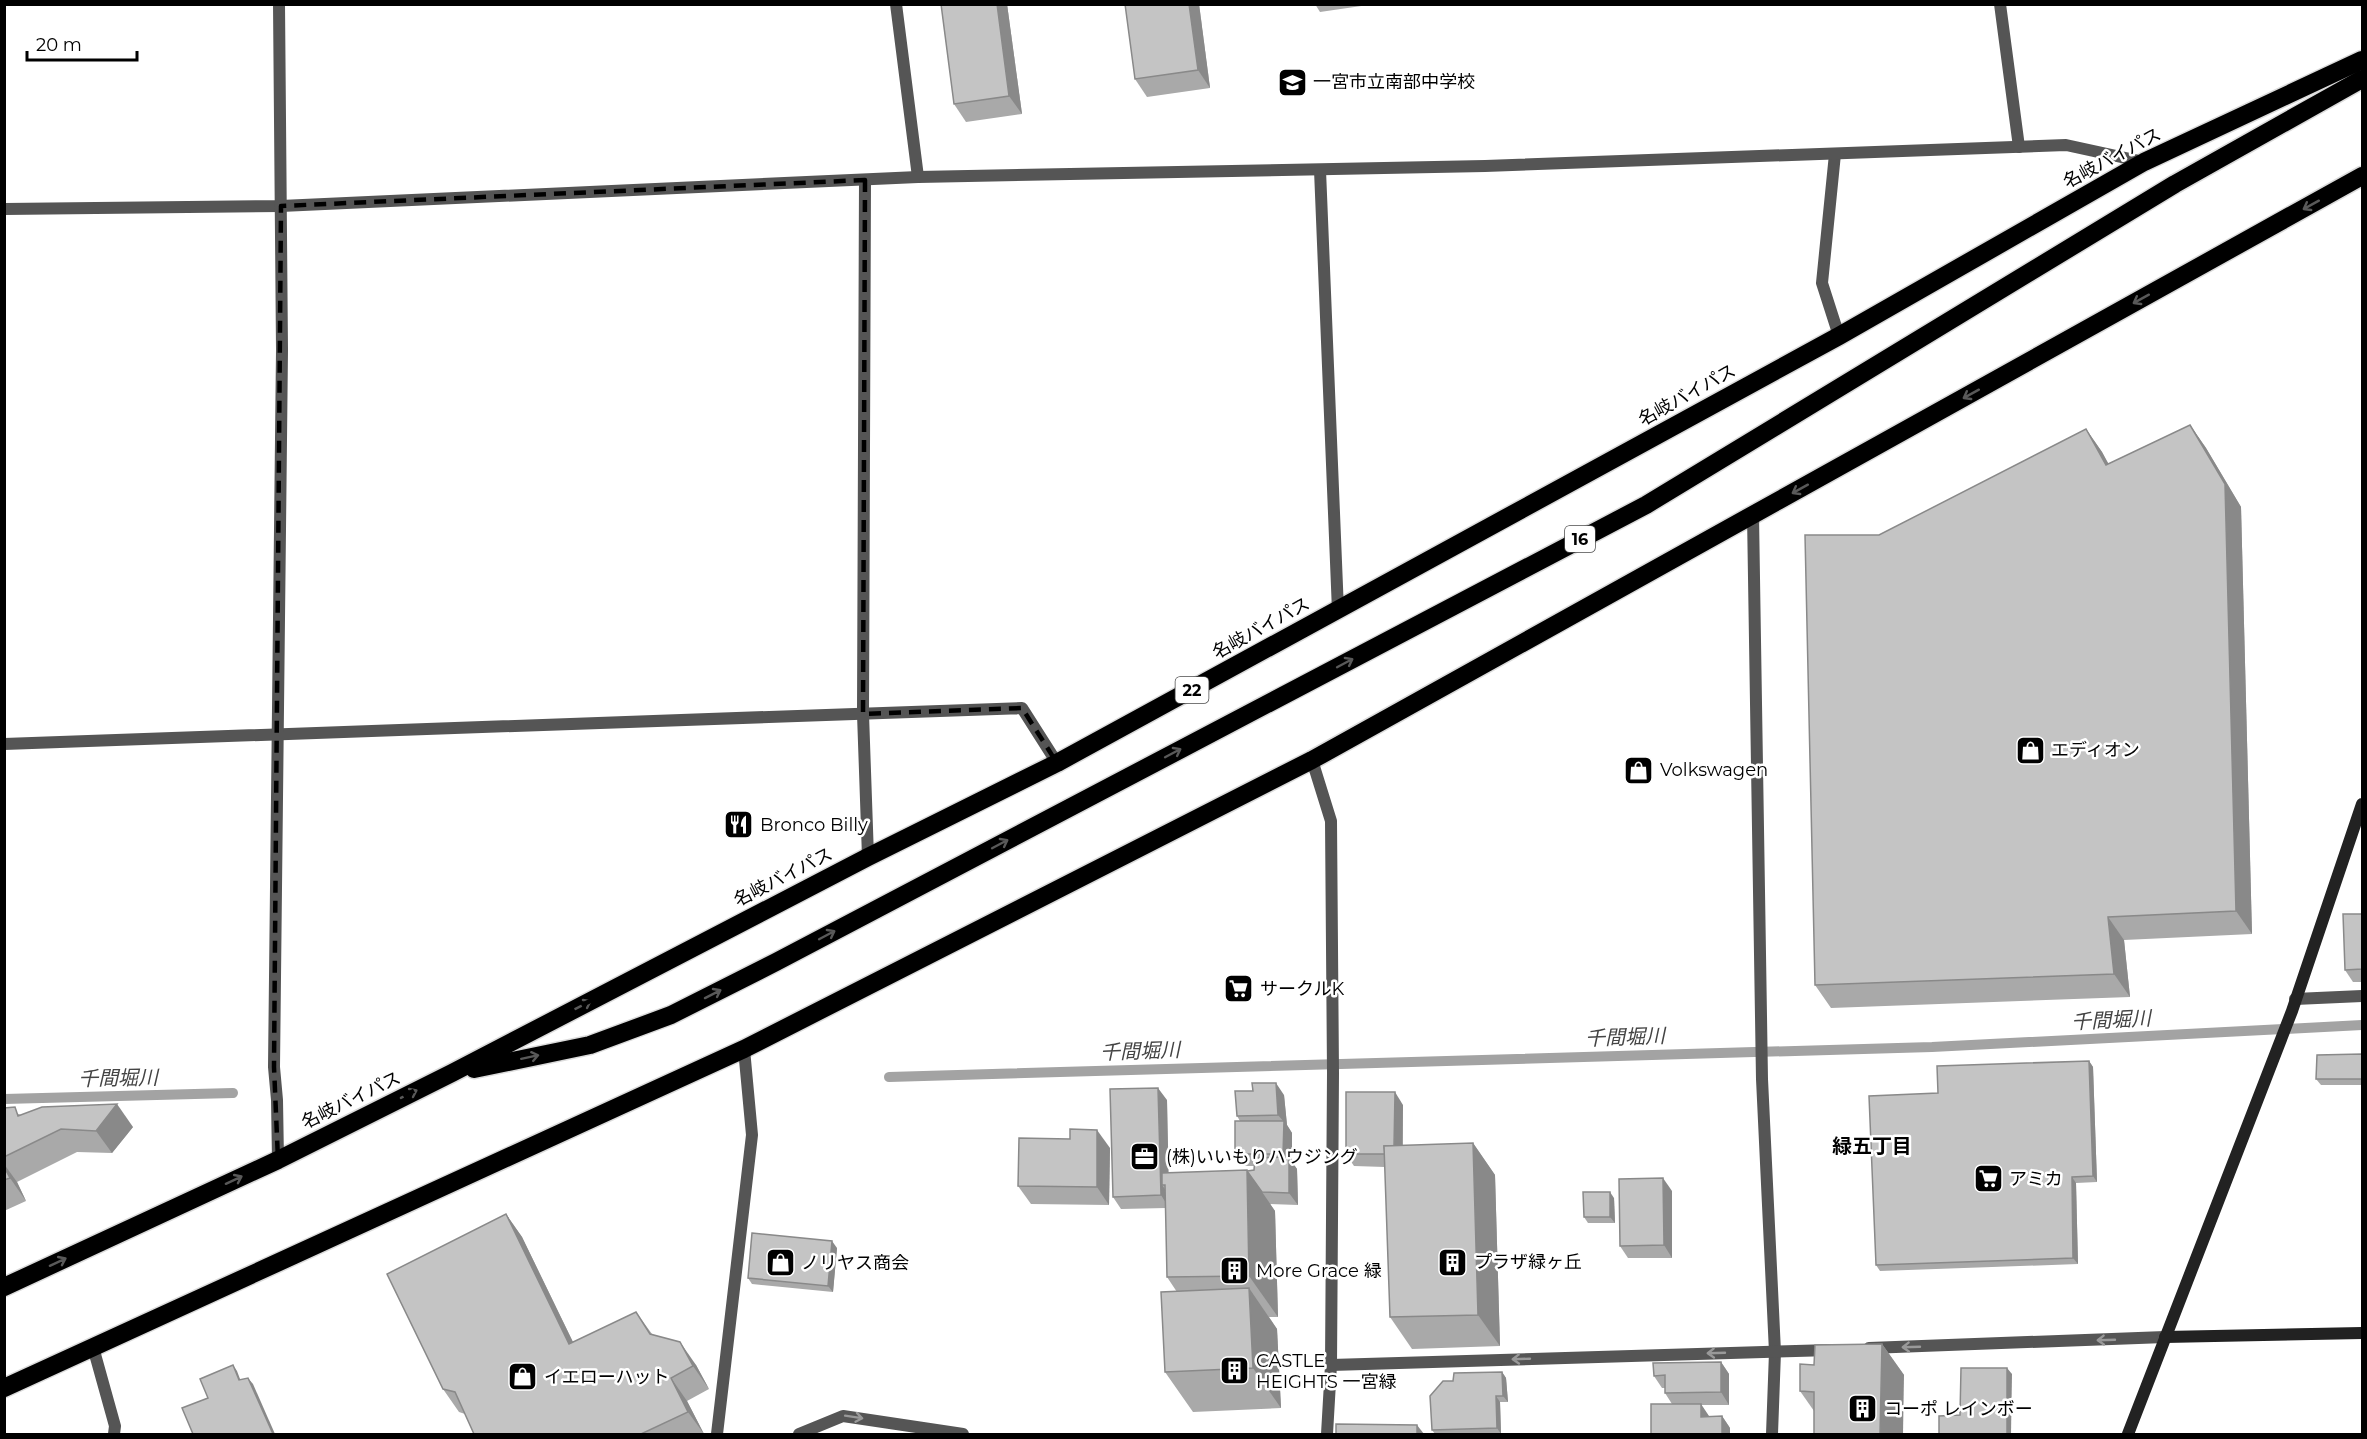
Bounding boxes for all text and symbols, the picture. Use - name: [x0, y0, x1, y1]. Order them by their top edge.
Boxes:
- scale bar: [27, 24, 136, 62]
- text: 20 m: [36, 34, 82, 56]
- school or university icon: 一宮市立南部中学校: [1276, 66, 1308, 98]
- place label: 一宮市立南部中学校: [1313, 71, 1475, 93]
- street label: 名岐バイパス: [2059, 123, 2165, 193]
- one-way arrow: [2303, 199, 2320, 211]
- one-way arrow: [2133, 293, 2150, 305]
- street label: 名岐バイパス: [1635, 359, 1739, 431]
- one-way arrow: [1962, 389, 1980, 400]
- one-way arrow: [1792, 483, 1809, 495]
- road number: 16: [1565, 526, 1595, 552]
- street label: 名岐バイパス: [1209, 592, 1313, 664]
- one-way arrow: [1336, 656, 1354, 668]
- road number: 22: [1176, 677, 1208, 703]
- shop icon: エディオン: [2014, 734, 2046, 766]
- place label: エディオン: [2051, 739, 2140, 761]
- one-way arrow: [1163, 747, 1181, 758]
- shop icon: Volkswagen: [1623, 754, 1655, 786]
- place label: Volkswagen: [1660, 759, 1768, 781]
- restaurant icon: Bronco Billy: [723, 809, 755, 841]
- place label: Bronco Billy: [760, 814, 868, 836]
- one-way arrow: [991, 838, 1008, 850]
- street label: 名岐バイパス: [730, 843, 836, 911]
- one-way arrow: [818, 929, 836, 940]
- supermarket icon: サークルK: [1223, 973, 1255, 1005]
- place label: サークルK: [1260, 978, 1344, 1000]
- one-way arrow: [704, 987, 722, 999]
- one-way arrow: [574, 999, 591, 1011]
- water label: 千間堀川: [2070, 1006, 2154, 1034]
- water label: 千間堀川: [1585, 1024, 1667, 1050]
- water label: 千間堀川: [1100, 1038, 1182, 1064]
- one-way arrow: [519, 1051, 539, 1062]
- water label: 千間堀川: [78, 1065, 160, 1091]
- street label: 名岐バイパス: [298, 1067, 404, 1133]
- one-way arrow: [400, 1088, 418, 1100]
- district label: 緑五丁目: [1832, 1134, 1912, 1158]
- office icon: (株)いいもりハウジング: [1129, 1141, 1161, 1173]
- place label: (株)いいもりハウジング: [1166, 1146, 1358, 1168]
- supermarket icon: アミカ: [1972, 1163, 2004, 1195]
- place label: アミカ: [2009, 1168, 2063, 1190]
- one-way arrow: [225, 1173, 243, 1185]
- building icon: プラザ緑ヶ丘: [1437, 1246, 1469, 1278]
- shop icon: ノリヤス商会: [764, 1247, 796, 1279]
- place label: プラザ緑ヶ丘: [1474, 1251, 1582, 1273]
- place label: ノリヤス商会: [801, 1252, 909, 1274]
- building icon: More Grace 緑: [1219, 1255, 1251, 1287]
- one-way arrow: [48, 1256, 66, 1268]
- place label: More Grace 緑: [1256, 1260, 1382, 1282]
- one-way arrow: [2097, 1334, 2117, 1345]
- one-way arrow: [1902, 1341, 1922, 1352]
- one-way arrow: [1707, 1348, 1727, 1359]
- place label: CASTLE HEIGHTS 一宮緑: [1256, 1350, 1397, 1393]
- one-way arrow: [1512, 1354, 1532, 1365]
- building icon: CASTLE HEIGHTS 一宮緑: [1219, 1355, 1251, 1387]
- shop icon: イエローハット: [507, 1361, 539, 1393]
- place label: イエローハット: [544, 1366, 669, 1388]
- building icon: コーポ レインボー: [1847, 1393, 1879, 1425]
- place label: コーポ レインボー: [1884, 1398, 2033, 1420]
- one-way arrow: [843, 1412, 863, 1423]

